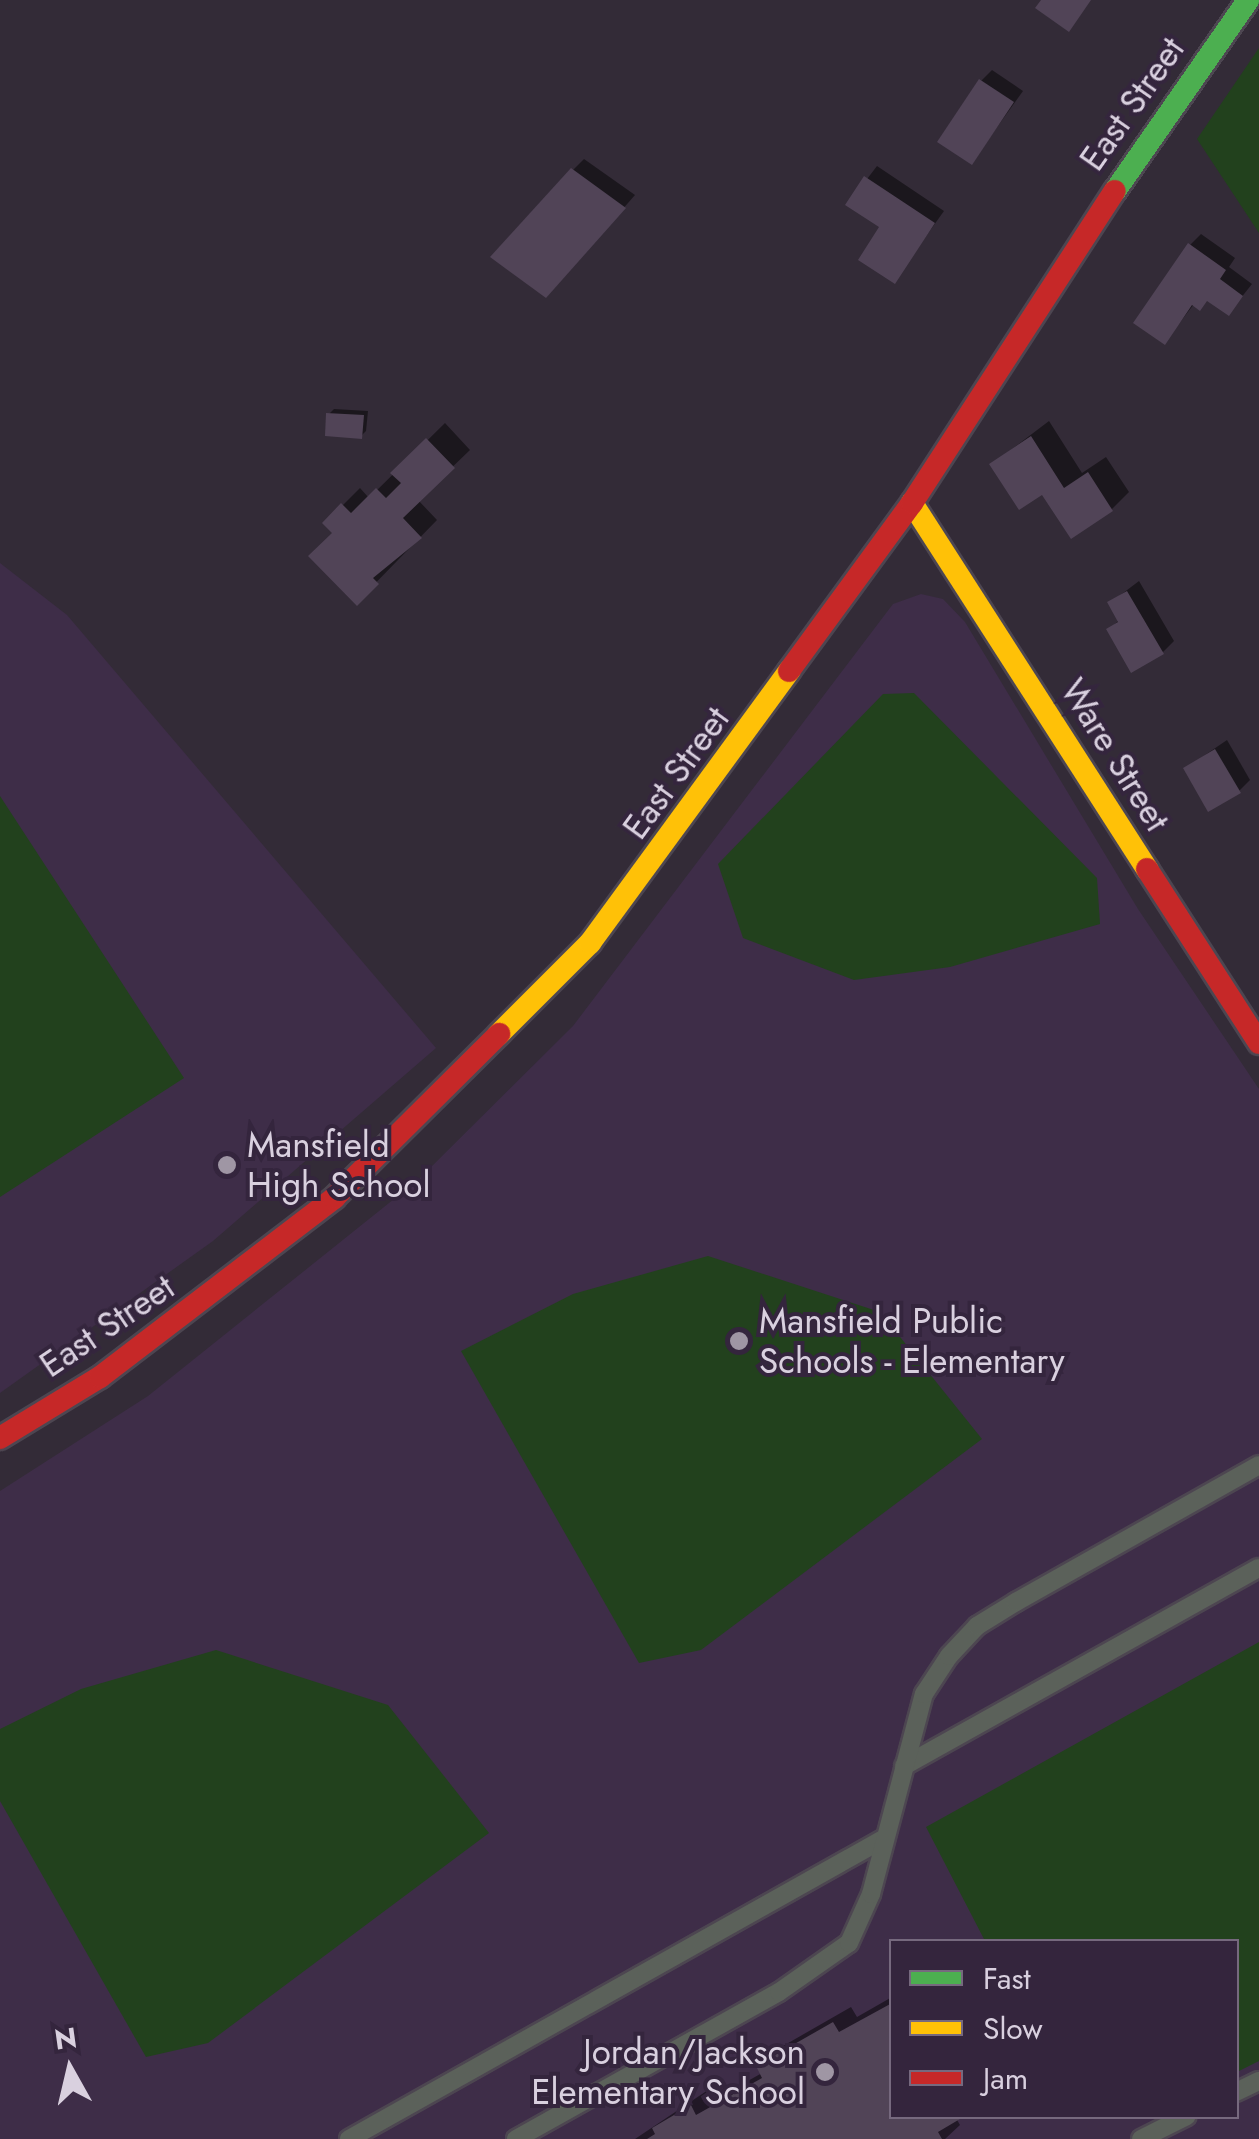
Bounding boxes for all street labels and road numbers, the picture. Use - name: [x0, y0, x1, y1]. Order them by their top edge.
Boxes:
- street label: East Street: [1071, 29, 1193, 179]
- street label: Ware Street: [1052, 671, 1178, 839]
- street label: East Street: [614, 699, 738, 847]
- street label: East Street: [32, 1266, 182, 1386]

